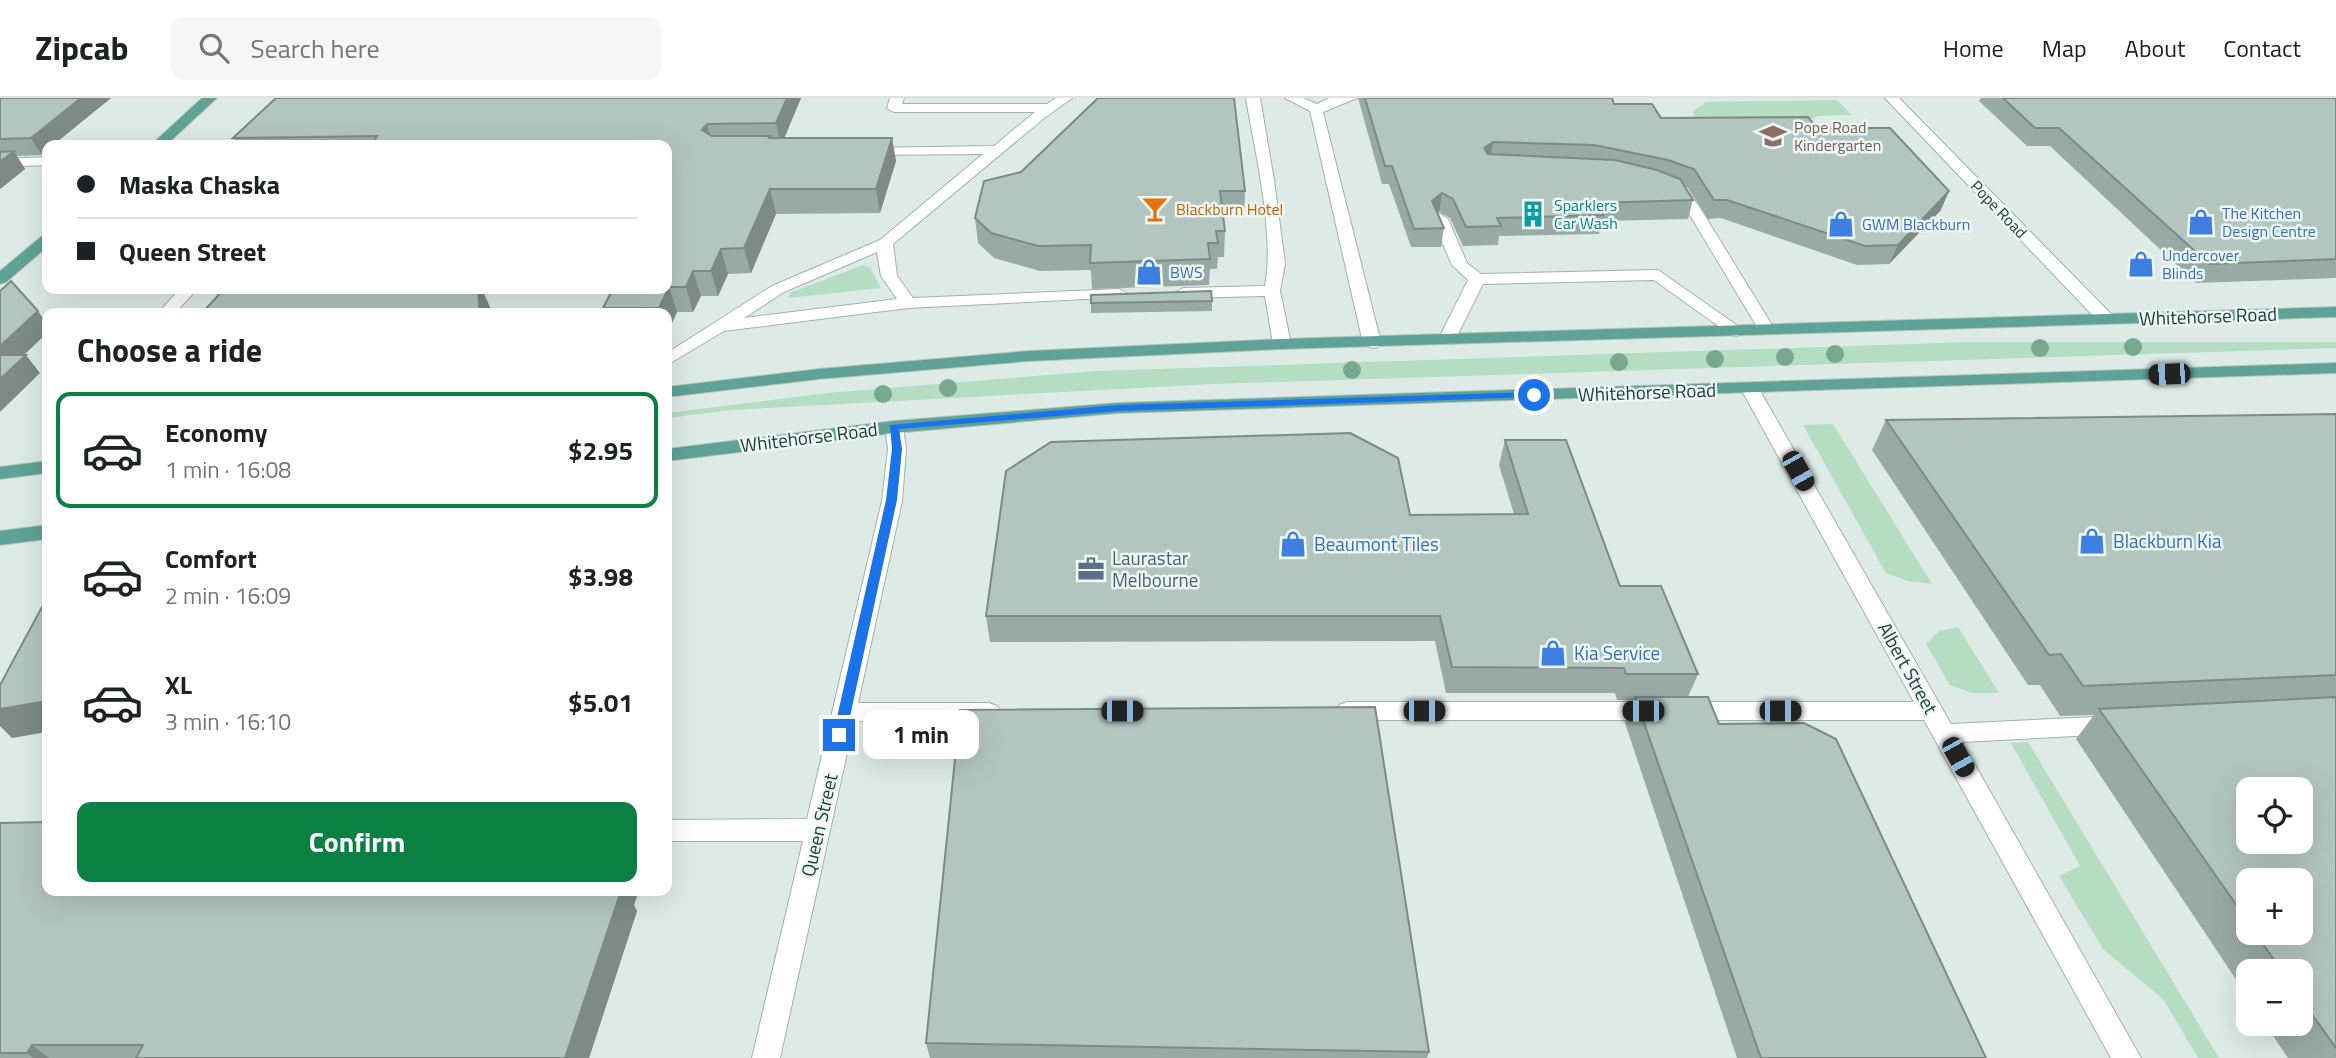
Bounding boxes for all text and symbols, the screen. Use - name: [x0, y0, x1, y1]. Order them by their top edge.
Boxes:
- search box: [171, 17, 661, 80]
- text: Zipcab: [35, 23, 129, 73]
- icon: search: [195, 29, 233, 67]
- text: Search here: [251, 29, 380, 68]
- text: Home: [1943, 30, 2004, 66]
- text: Map: [2042, 30, 2087, 66]
- text: About: [2125, 30, 2185, 66]
- text: Contact: [2223, 30, 2301, 66]
- place label: Pope Road Kindergarten: [1794, 115, 1881, 157]
- school or university icon: Pope Road Kindergarten: [1758, 121, 1788, 151]
- text: Maska Chaska: [119, 165, 280, 204]
- street label: Pope Road: [1965, 175, 2033, 243]
- place label: Sparklers Car Wash: [1554, 193, 1618, 235]
- bar icon: Blackburn Hotel: [1140, 194, 1170, 224]
- place label: Blackburn Hotel: [1176, 197, 1283, 221]
- building icon: Sparklers Car Wash: [1518, 199, 1548, 229]
- place label: The Kitchen Design Centre: [2222, 201, 2316, 243]
- shop icon: The Kitchen Design Centre: [2186, 207, 2216, 237]
- shop icon: GWM Blackburn: [1826, 209, 1856, 239]
- place label: GWM Blackburn: [1862, 212, 1970, 236]
- text: Queen Street: [119, 232, 266, 271]
- place label: Undercover Blinds: [2162, 243, 2240, 285]
- shop icon: Undercover Blinds: [2126, 249, 2156, 279]
- shop icon: BWS: [1134, 257, 1164, 287]
- place label: BWS: [1170, 260, 1203, 284]
- street label: Whitehorse Road: [2139, 299, 2277, 332]
- text: Choose a ride: [77, 326, 262, 374]
- car: [2148, 363, 2191, 385]
- street label: Whitehorse Road: [1578, 375, 1716, 408]
- route start: [1518, 379, 1550, 411]
- text: Economy: [165, 413, 267, 452]
- street label: Whitehorse Road: [739, 414, 879, 459]
- icon: car: [81, 419, 144, 482]
- text: $2.95: [568, 431, 633, 470]
- car: [1779, 448, 1818, 494]
- text: 1 min · 16:08: [165, 452, 291, 487]
- shop icon: Blackburn Kia: [2077, 526, 2107, 556]
- place label: Blackburn Kia: [2113, 526, 2222, 555]
- shop icon: Beaumont Tiles: [1278, 529, 1308, 559]
- place label: Beaumont Tiles: [1314, 529, 1439, 558]
- text: Comfort: [165, 539, 257, 578]
- place label: Laurastar Melbourne: [1112, 543, 1198, 594]
- icon: car: [81, 545, 144, 608]
- office icon: Laurastar Melbourne: [1076, 554, 1106, 584]
- text: $3.98: [568, 557, 633, 596]
- text: 2 min · 16:09: [165, 578, 291, 613]
- street label: Albert Street: [1871, 616, 1946, 720]
- shop icon: Kia Service: [1538, 638, 1568, 668]
- place label: Kia Service: [1574, 638, 1660, 667]
- text: XL: [165, 665, 192, 704]
- icon: car: [81, 671, 144, 734]
- text: $5.01: [568, 683, 633, 722]
- car: [1102, 701, 1144, 722]
- car: [1404, 701, 1446, 722]
- car: [1623, 701, 1665, 722]
- car: [1760, 701, 1802, 722]
- text: 3 min · 16:10: [165, 704, 291, 739]
- callout: 1 min: [864, 710, 979, 760]
- text: 1 min: [893, 717, 949, 752]
- route end: [823, 719, 855, 751]
- car: [1939, 734, 1978, 780]
- street label: Queen Street: [793, 770, 845, 879]
- map controls: [2236, 777, 2313, 1036]
- button: locate: [2236, 777, 2313, 854]
- button: Confirm: [77, 802, 637, 882]
- button: +: [2236, 868, 2313, 945]
- button: −: [2236, 959, 2313, 1036]

